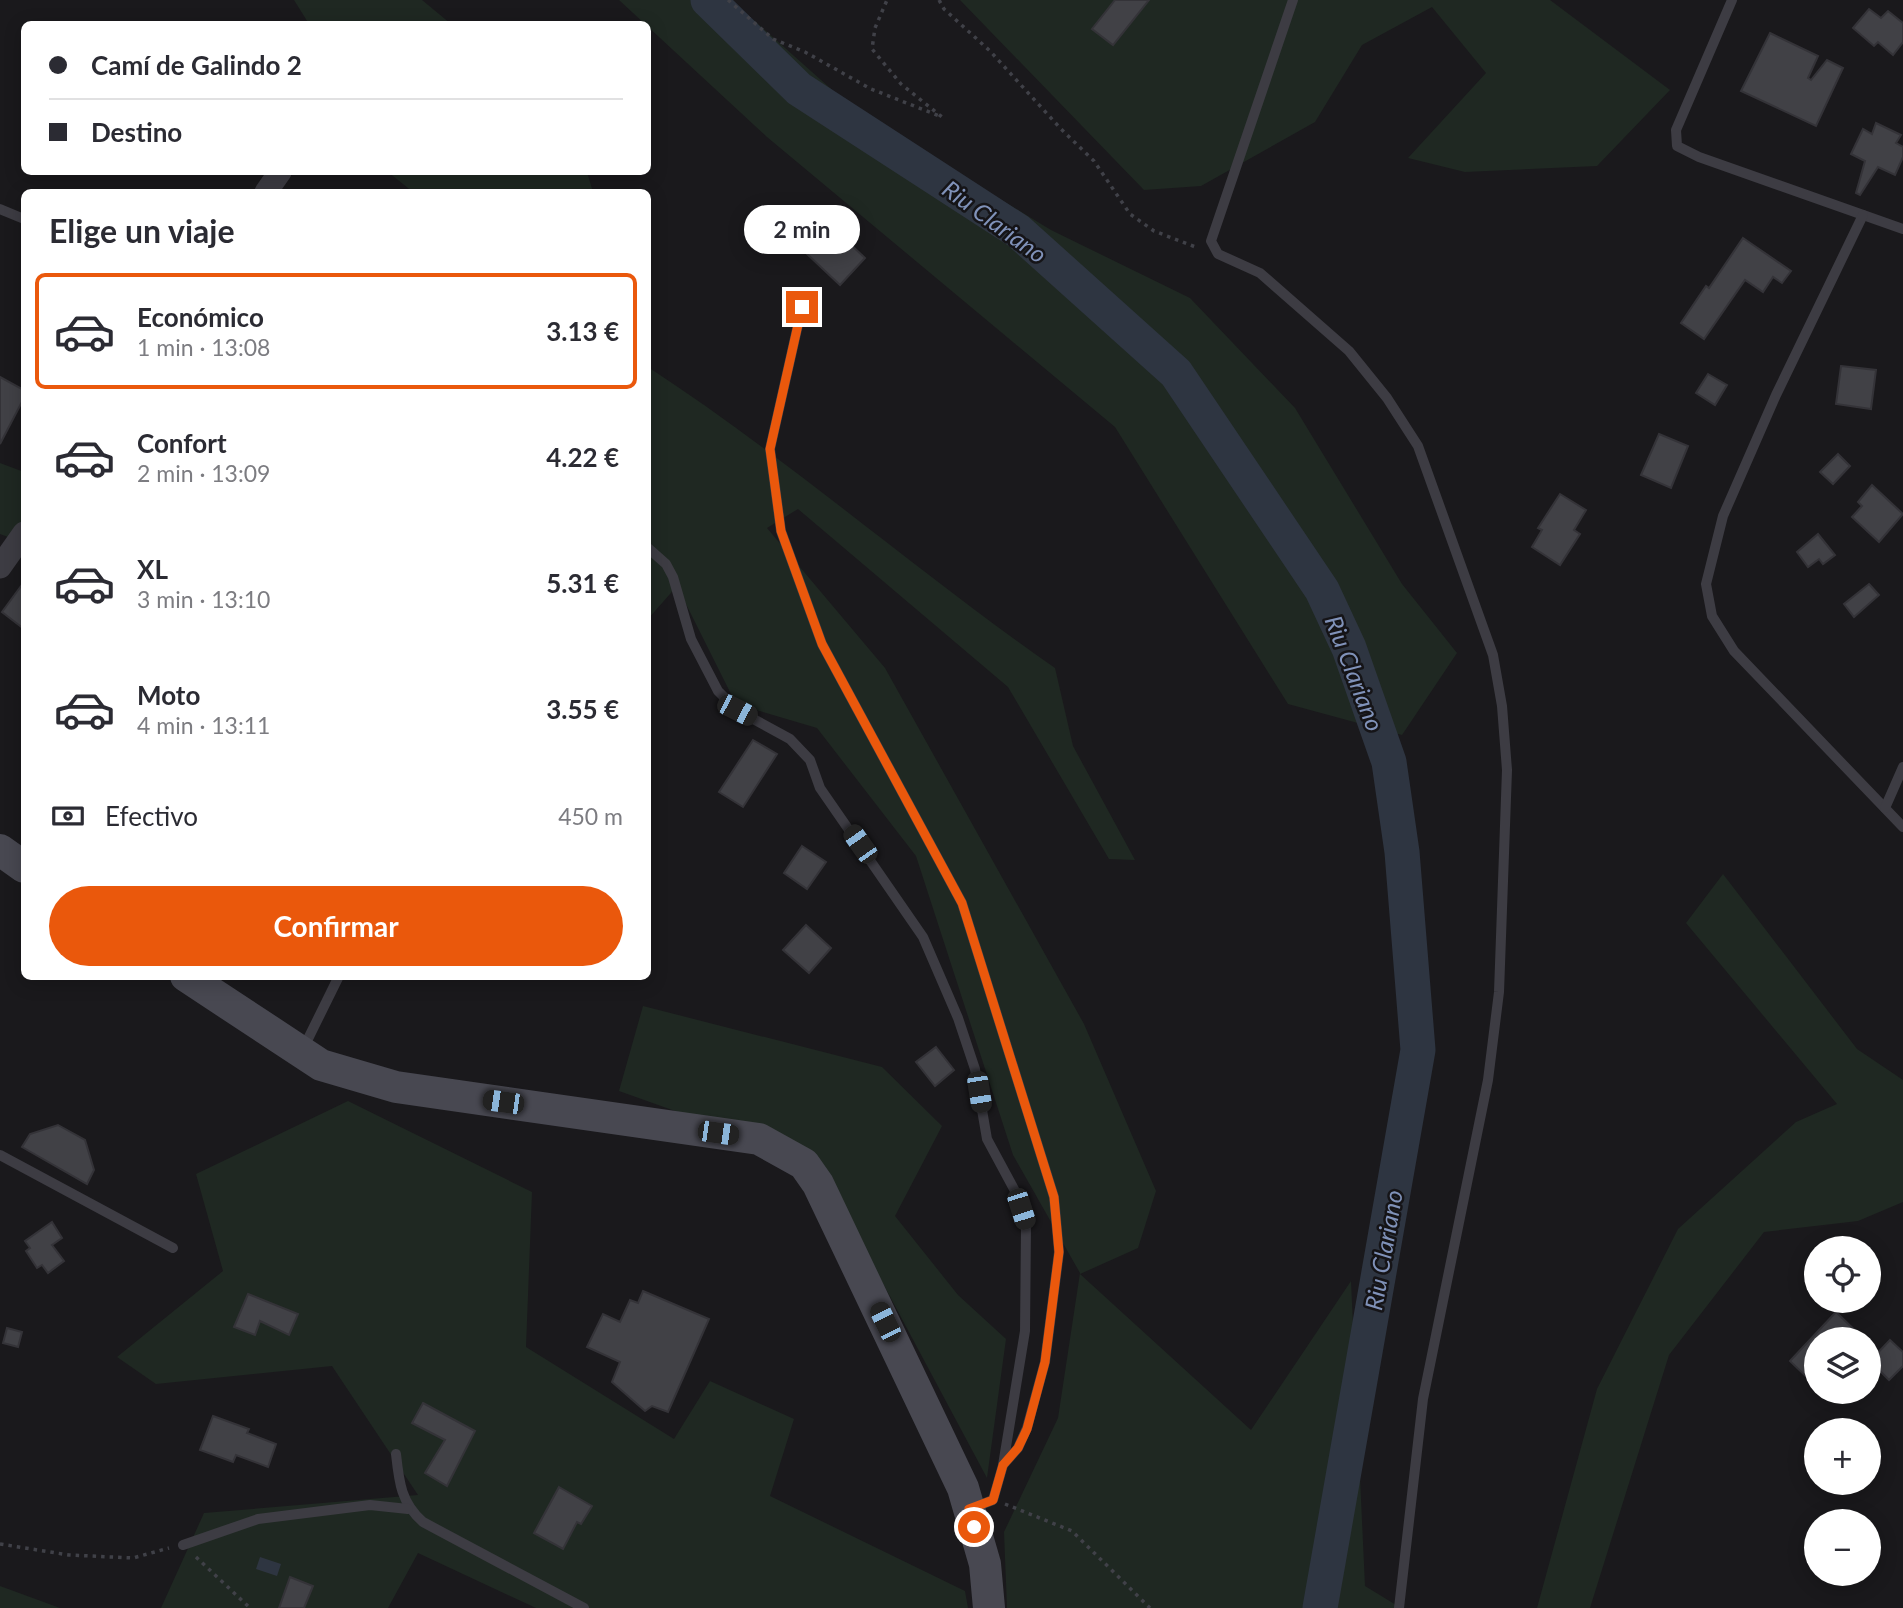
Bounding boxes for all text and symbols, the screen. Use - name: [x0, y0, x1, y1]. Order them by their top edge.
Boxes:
- text: Camí de Galindo 2: [91, 49, 302, 81]
- text: Destino: [91, 116, 182, 148]
- water label: Riu Clariano: [937, 174, 1053, 268]
- callout: 2 min: [744, 205, 860, 254]
- text: Elige un viaje: [49, 211, 234, 250]
- text: 2 min: [773, 215, 831, 243]
- route end: [786, 291, 818, 323]
- icon: car: [53, 300, 116, 363]
- text: Económico: [137, 301, 264, 333]
- text: 3.13 €: [546, 315, 619, 347]
- text: 1 min · 13:08: [137, 333, 270, 361]
- icon: car: [53, 426, 116, 489]
- text: Confort: [137, 427, 227, 459]
- text: 4.22 €: [546, 441, 619, 473]
- text: 2 min · 13:09: [137, 459, 270, 487]
- icon: car: [53, 552, 116, 615]
- text: XL: [137, 553, 168, 585]
- text: 5.31 €: [546, 567, 619, 599]
- text: 3 min · 13:10: [137, 585, 270, 613]
- water label: Riu Clariano: [1320, 611, 1390, 735]
- icon: car: [53, 678, 116, 741]
- text: Moto: [137, 679, 200, 711]
- car: [714, 691, 761, 729]
- text: 3.55 €: [546, 693, 619, 725]
- text: 4 min · 13:11: [137, 711, 270, 739]
- icon: cash: [49, 797, 87, 835]
- text: Efectivo: [105, 800, 198, 832]
- text: 450 m: [558, 802, 623, 830]
- car: [840, 821, 881, 867]
- button: Confirmar: [49, 886, 623, 966]
- car: [966, 1070, 993, 1114]
- car: [481, 1089, 526, 1115]
- car: [696, 1120, 741, 1146]
- car: [1005, 1186, 1038, 1232]
- water label: Riu Clariano: [1358, 1188, 1408, 1312]
- map controls: [1804, 1236, 1881, 1586]
- button: locate: [1804, 1236, 1881, 1313]
- car: [867, 1299, 904, 1345]
- button: layers: [1804, 1327, 1881, 1404]
- button: +: [1804, 1418, 1881, 1495]
- button: −: [1804, 1509, 1881, 1586]
- route start: [958, 1511, 990, 1543]

